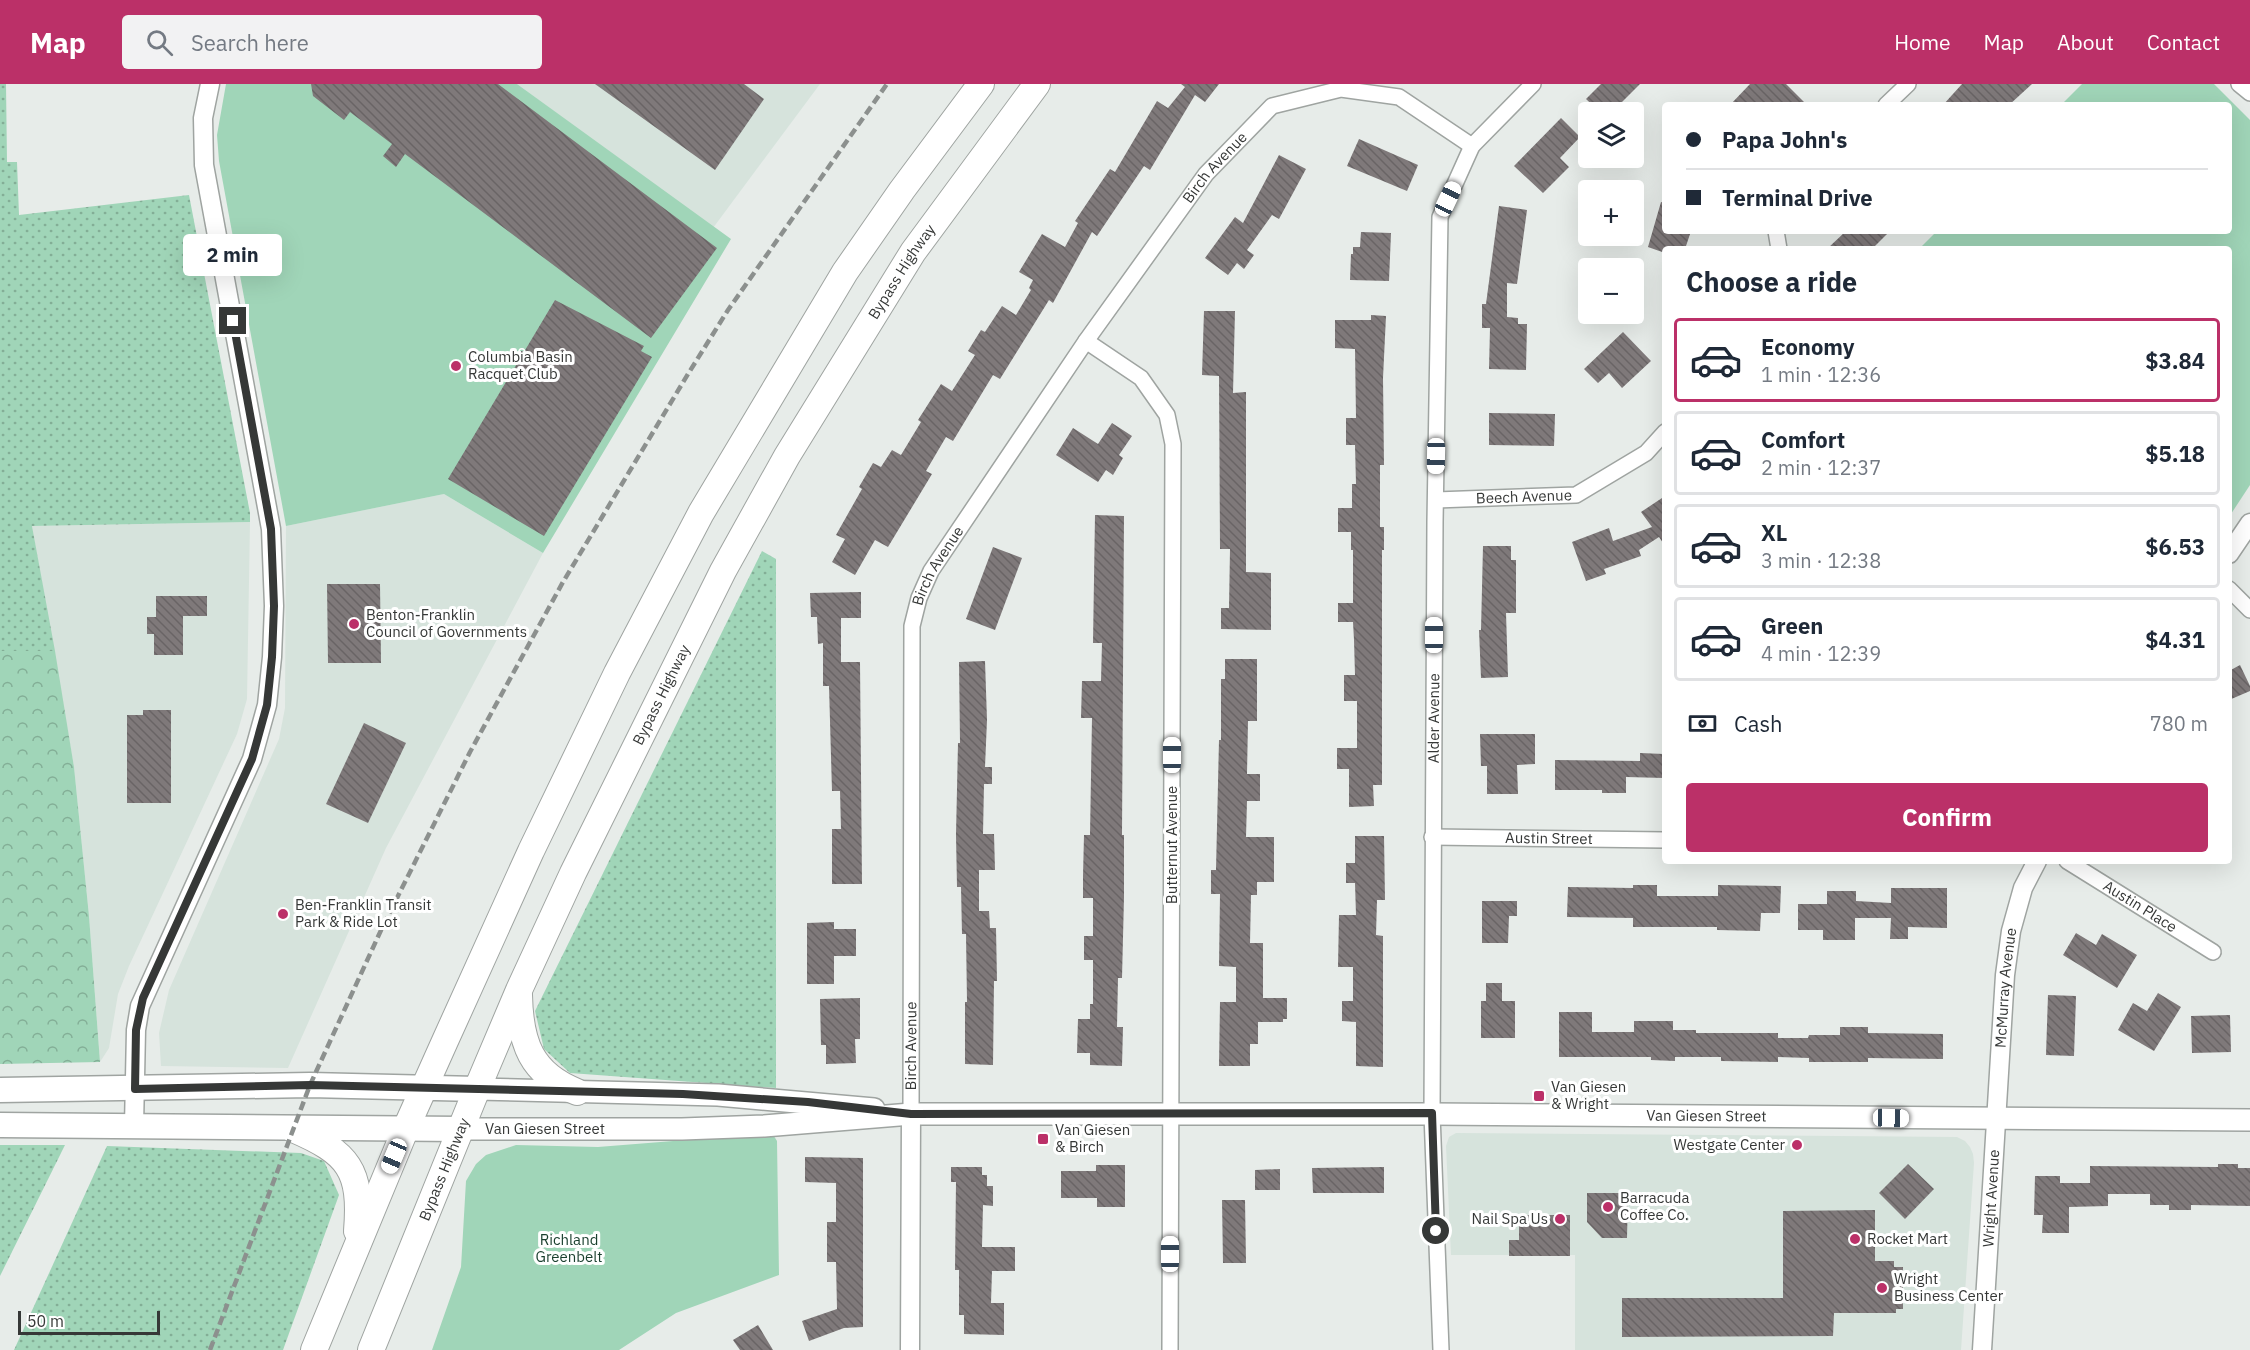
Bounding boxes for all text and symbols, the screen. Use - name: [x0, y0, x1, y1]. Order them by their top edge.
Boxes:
- search box: [122, 15, 542, 69]
- text: Map: [30, 24, 86, 61]
- icon: search: [143, 26, 176, 59]
- text: Search here: [191, 28, 309, 57]
- text: Home: [1894, 28, 1951, 56]
- text: Map: [1984, 28, 2024, 56]
- text: About: [2057, 28, 2114, 56]
- text: Contact: [2147, 28, 2220, 56]
- map controls: [1578, 102, 1644, 324]
- button: layers: [1578, 102, 1644, 168]
- text: Papa John's: [1722, 125, 1847, 154]
- street label: Birch Avenue: [1178, 128, 1251, 207]
- car: [1432, 179, 1464, 219]
- button: +: [1578, 180, 1644, 246]
- text: Terminal Drive: [1722, 183, 1873, 212]
- street label: Bypass Highway: [864, 220, 940, 323]
- callout: 2 min: [184, 234, 282, 276]
- text: 2 min: [206, 241, 259, 268]
- button: −: [1578, 258, 1644, 324]
- text: Choose a ride: [1686, 264, 1857, 299]
- route end: [219, 307, 246, 334]
- text: Economy: [1761, 332, 1855, 361]
- icon: car: [1689, 333, 1743, 387]
- text: $3.84: [2145, 346, 2205, 375]
- place label: Columbia Basin Racquet Club: [468, 347, 573, 383]
- marker: Columbia Basin Racquet Club: [449, 359, 463, 373]
- text: 1 min · 12:36: [1761, 361, 1881, 388]
- text: Comfort: [1761, 425, 1845, 454]
- icon: car: [1689, 426, 1743, 480]
- car: [1427, 438, 1445, 474]
- text: $5.18: [2145, 439, 2205, 468]
- text: 2 min · 12:37: [1761, 454, 1881, 481]
- street label: Beech Avenue: [1476, 485, 1572, 508]
- text: XL: [1761, 518, 1787, 547]
- icon: car: [1689, 519, 1743, 573]
- street label: Birch Avenue: [908, 522, 968, 607]
- text: $6.53: [2145, 532, 2205, 561]
- text: 3 min · 12:38: [1761, 547, 1881, 574]
- place label: Benton-Franklin Council of Governments: [366, 605, 527, 641]
- text: Green: [1761, 611, 1823, 640]
- icon: car: [1689, 612, 1743, 666]
- marker: Benton-Franklin Council of Governments: [347, 617, 361, 631]
- car: [1425, 617, 1443, 653]
- text: $4.31: [2145, 625, 2205, 654]
- text: 4 min · 12:39: [1761, 640, 1881, 667]
- street label: Bypass Highway: [628, 641, 694, 748]
- street label: Alder Avenue: [1424, 673, 1443, 763]
- icon: cash: [1686, 707, 1719, 740]
- text: Cash: [1734, 709, 1783, 738]
- text: 780 m: [2150, 710, 2208, 737]
- car: [1163, 737, 1181, 773]
- button: Confirm: [1686, 783, 2208, 852]
- street label: Butternut Avenue: [1162, 786, 1181, 904]
- street label: Austin Street: [1505, 828, 1593, 848]
- street label: Austin Place: [2100, 876, 2181, 936]
- place label: Ben-Franklin Transit Park & Ride Lot: [295, 895, 432, 931]
- marker: Ben-Franklin Transit Park & Ride Lot: [276, 907, 290, 921]
- street label: McMurray Avenue: [1991, 927, 2020, 1048]
- street label: Birch Avenue: [901, 1002, 920, 1090]
- place label: Van Giesen & Wright: [1551, 1077, 1626, 1113]
- marker: Van Giesen & Wright: [1532, 1089, 1546, 1103]
- street label: Van Giesen Street: [1646, 1106, 1767, 1125]
- car: [1873, 1109, 1909, 1127]
- street label: Bypass Highway: [415, 1114, 474, 1223]
- street label: Van Giesen Street: [485, 1119, 605, 1138]
- place label: Van Giesen & Birch: [1055, 1120, 1130, 1156]
- marker: Van Giesen & Birch: [1036, 1132, 1050, 1146]
- place label: Westgate Center: [1673, 1135, 1785, 1154]
- car: [379, 1136, 409, 1176]
- marker: Westgate Center: [1790, 1138, 1804, 1152]
- street label: Wright Avenue: [1978, 1149, 2003, 1248]
- place label: Barracuda Coffee Co.: [1620, 1188, 1690, 1224]
- marker: Barracuda Coffee Co.: [1601, 1200, 1615, 1214]
- place label: Nail Spa Us: [1472, 1209, 1548, 1228]
- marker: Nail Spa Us: [1553, 1212, 1567, 1226]
- route start: [1422, 1217, 1449, 1244]
- place label: Rocket Mart: [1867, 1229, 1948, 1248]
- park label: Richland Greenbelt: [535, 1230, 603, 1266]
- marker: Rocket Mart: [1848, 1232, 1862, 1246]
- car: [1161, 1236, 1179, 1272]
- place label: Wright Business Center: [1894, 1269, 2004, 1305]
- marker: Wright Business Center: [1875, 1281, 1889, 1295]
- scale bar: [18, 1308, 160, 1336]
- text: 50 m: [27, 1311, 64, 1331]

